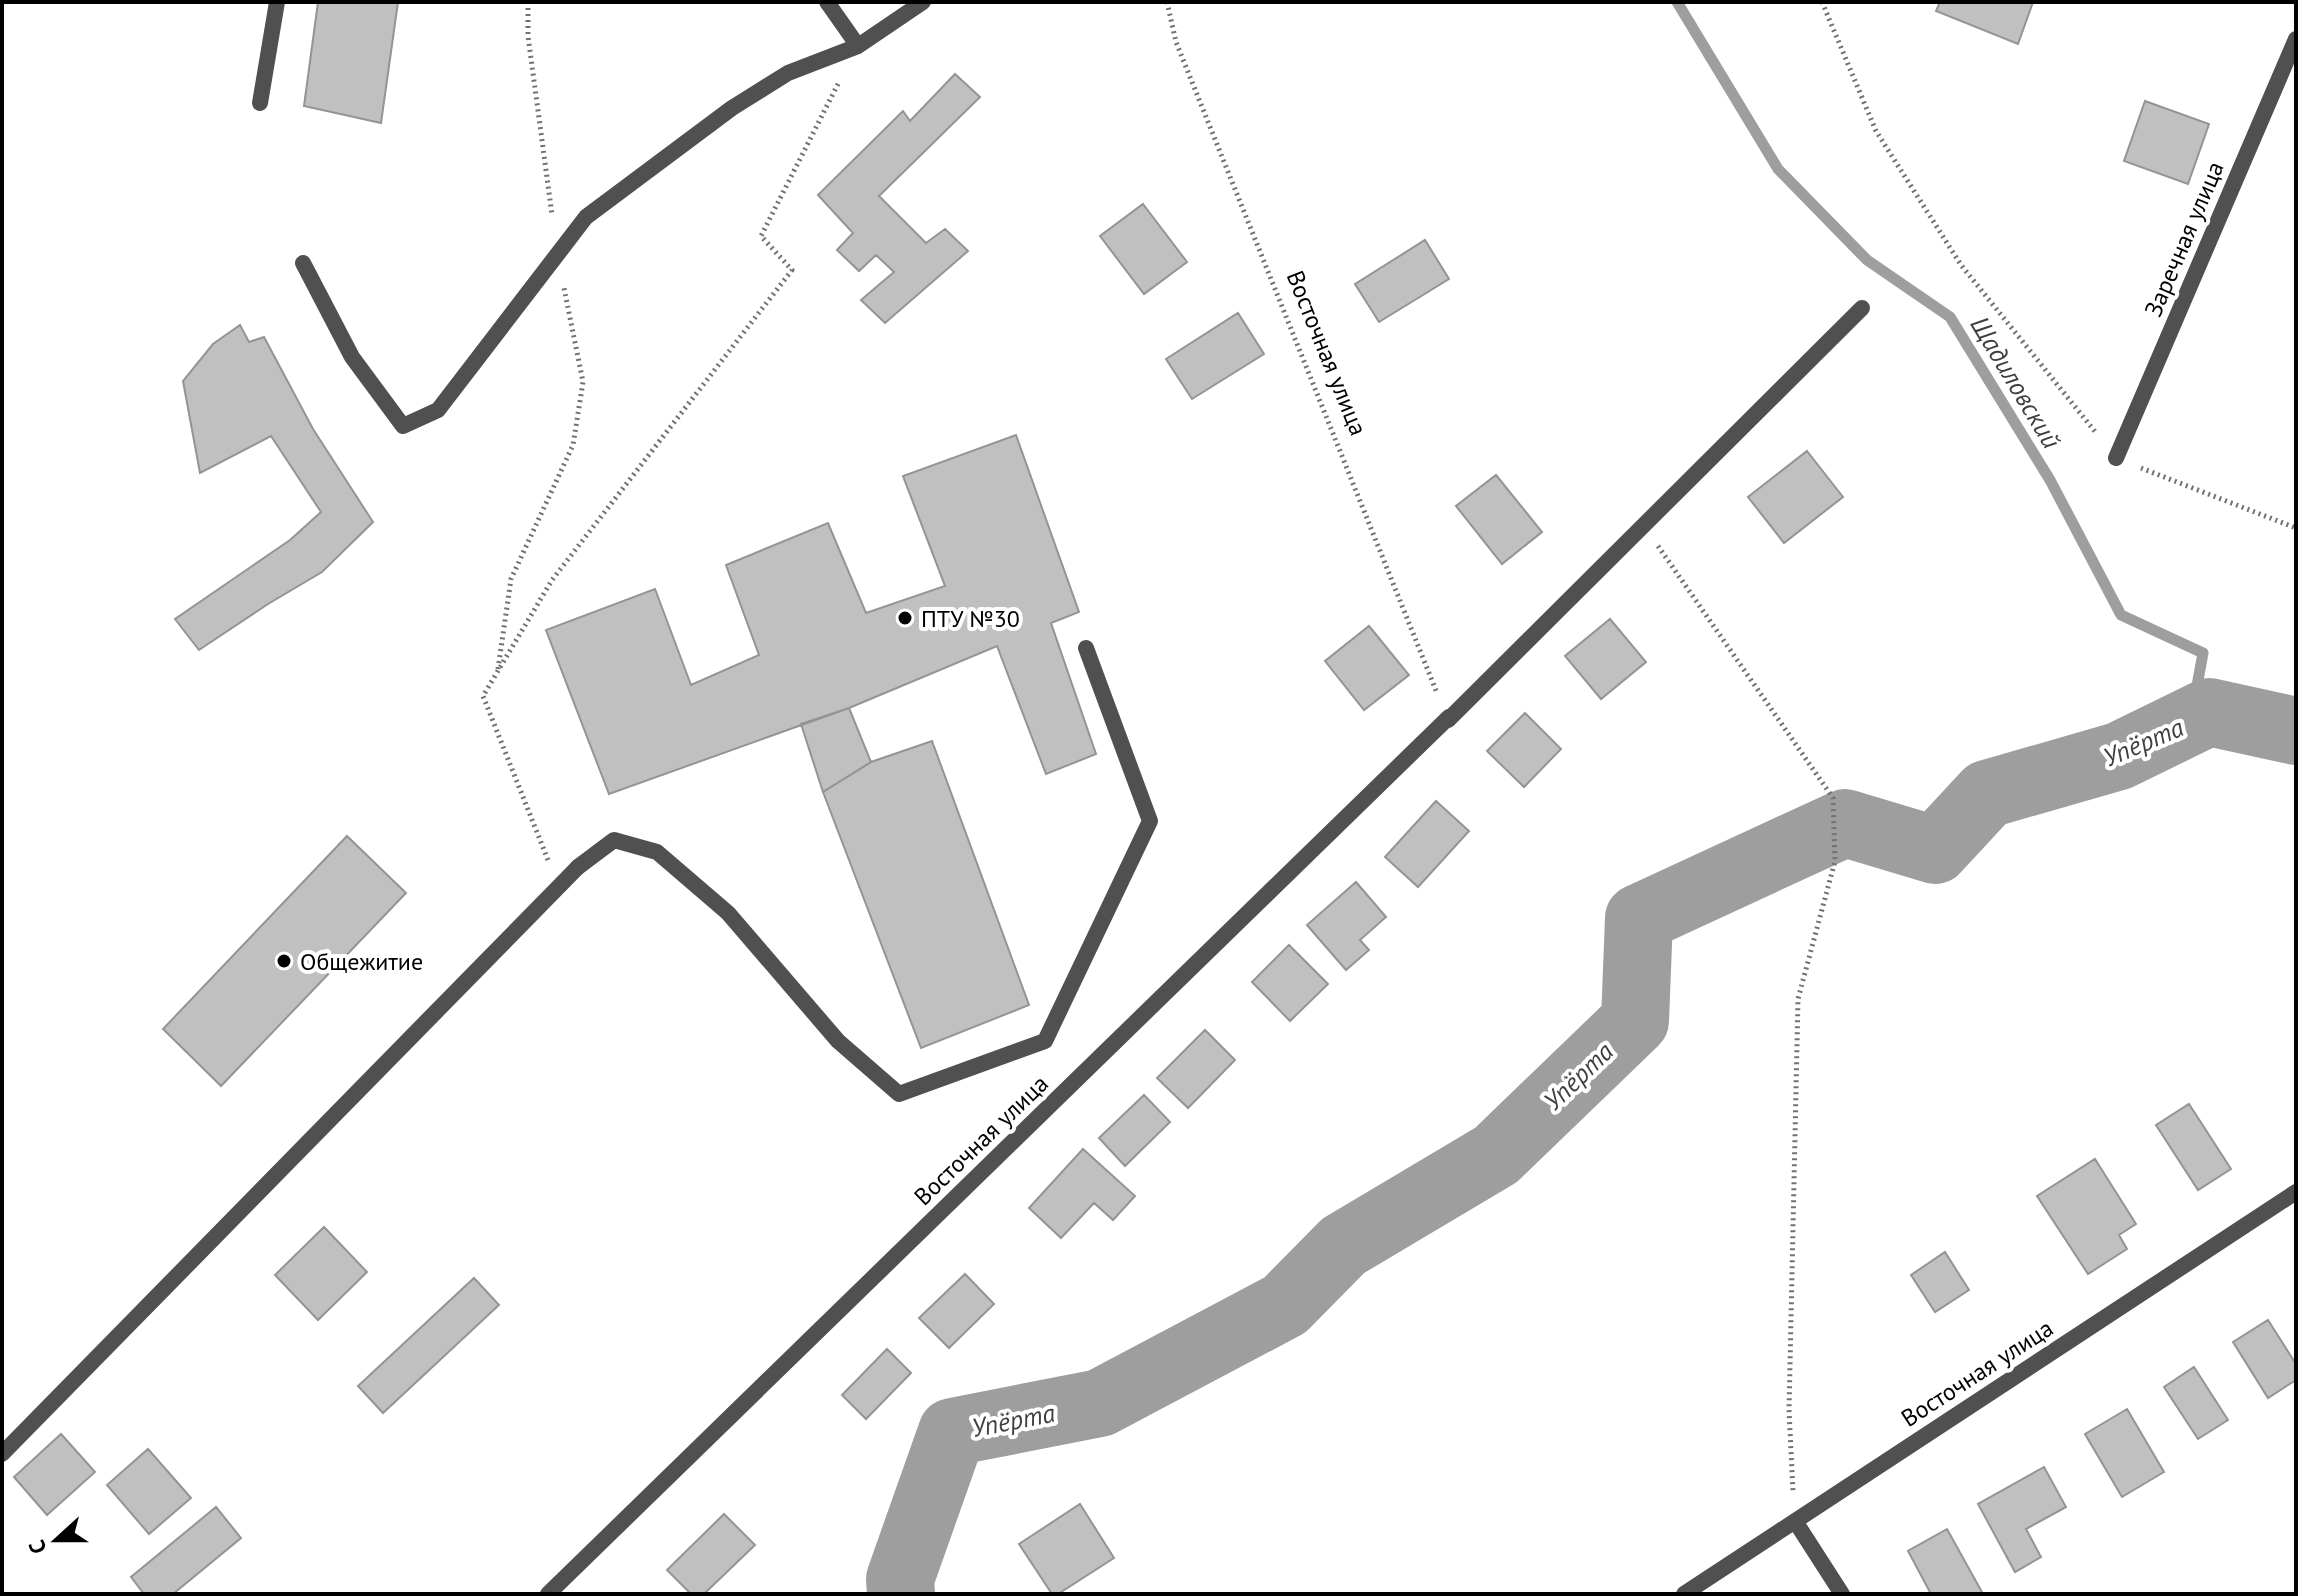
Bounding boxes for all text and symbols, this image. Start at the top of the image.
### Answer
street label: Заречная улица [2137,157,2231,321]
street label: Восточная улица [1280,266,1374,440]
water label: Щадиловский [1964,310,2068,454]
place label: ПТУ №30 [921,603,1020,634]
marker: ПТУ №30 [896,609,914,627]
water label: Упёрта [2098,710,2189,774]
place label: Общежитие [300,946,423,977]
marker: Общежитие [275,952,293,970]
water label: Упёрта [1536,1035,1620,1117]
street label: Восточная улица [907,1068,1055,1212]
street label: Восточная улица [1895,1312,2059,1434]
water label: Упёрта [969,1396,1058,1444]
north arrow [16,1500,96,1580]
text: С [22,1536,53,1558]

